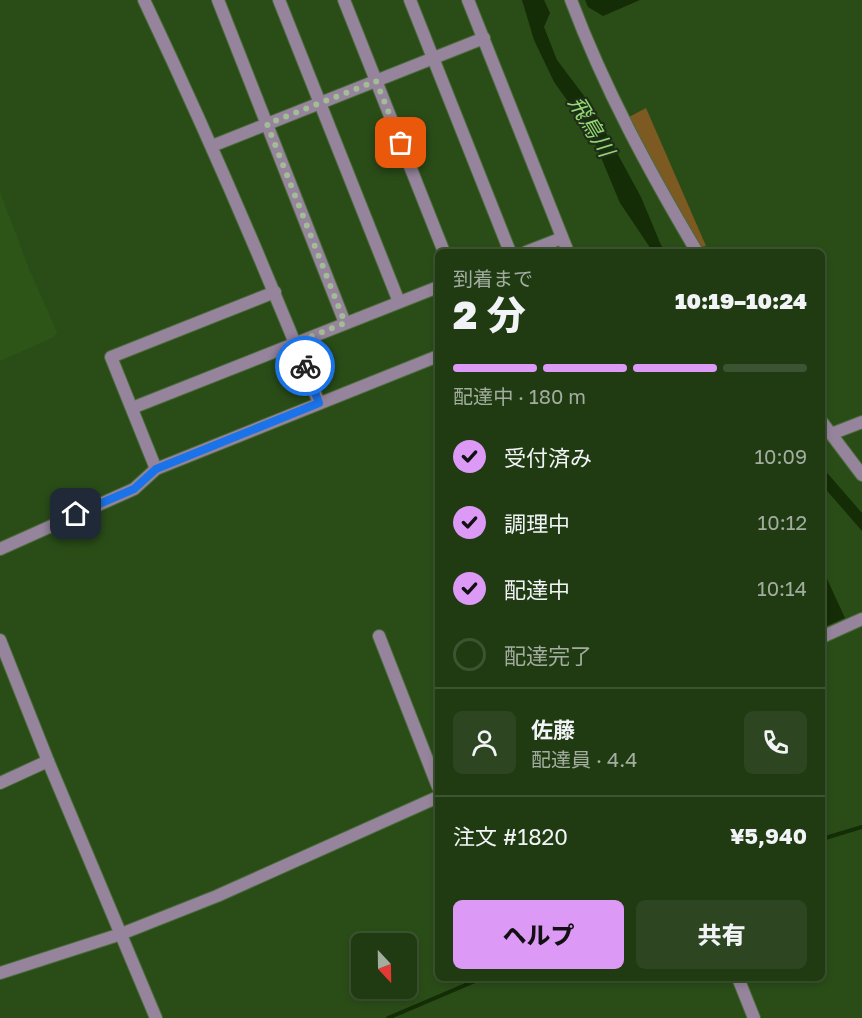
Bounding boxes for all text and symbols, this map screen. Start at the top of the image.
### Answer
water label: 飛鳥川 [563,91,622,163]
pin [375,117,426,168]
icon: bag [384,126,417,159]
text: 到着まで [453,266,533,290]
text: 10:19–10:24 [675,287,807,314]
text: 2 分 [453,291,526,338]
courier [275,336,335,396]
icon: bike [289,350,322,383]
text: 配達中 · 180 m [453,384,586,408]
icon: check [453,440,486,473]
text: 受付済み [504,444,592,471]
text: 10:09 [754,444,807,468]
pin [50,488,101,539]
icon: home [59,497,92,530]
icon: check [453,506,486,539]
text: 調理中 [504,510,570,537]
text: 10:12 [758,510,807,534]
icon: check [453,572,486,605]
text: 配達中 [504,576,570,603]
text: 10:14 [757,576,807,600]
text: 配達完了 [504,642,592,669]
button: person [453,711,516,774]
button: phone [744,711,807,774]
text: 佐藤 [531,716,575,743]
text: 配達員 · 4.4 [531,747,637,771]
text: ¥5,940 [730,822,807,849]
text: 注文 #1820 [453,823,568,850]
button: ヘルプ [453,900,624,969]
button: 共有 [636,900,807,969]
north arrow [351,933,417,999]
map controls [351,933,417,999]

